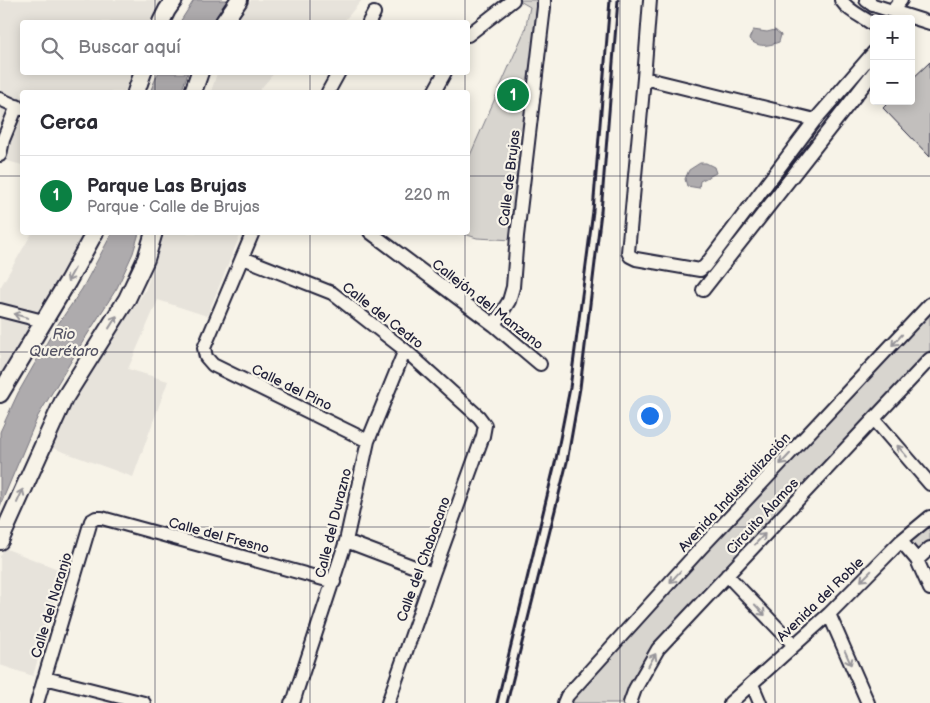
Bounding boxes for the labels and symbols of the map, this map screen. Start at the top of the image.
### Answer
pin: 1 [497,76,529,114]
street label: Calle de Brujas [495,129,524,227]
street label: Callejón del Manzano [429,256,547,353]
one-way arrow [66,267,76,282]
street label: Calle del Cedro [339,278,427,352]
one-way arrow [14,311,30,320]
one-way arrow [108,316,118,330]
water label: Rio Querétaro [29,325,99,361]
one-way arrow [891,334,903,346]
street label: Calle del Pino [249,361,335,414]
your location [637,403,663,429]
street label: Avenida Industrialización [675,429,794,556]
one-way arrow [896,445,907,458]
one-way arrow [779,452,791,465]
street label: Calle del Durazno [312,466,355,580]
street label: Circuito Álamos [722,474,802,558]
one-way arrow [16,489,25,504]
street label: Calle del Chabacano [393,494,454,624]
street label: Calle del Fresno [167,514,271,557]
one-way arrow [754,533,766,545]
street label: Calle del Naranjo [27,550,76,660]
street label: Avenida del Roble [773,554,867,645]
one-way arrow [860,569,872,582]
one-way arrow [669,571,681,584]
one-way arrow [754,604,766,616]
one-way arrow [844,650,854,665]
one-way arrow [647,653,657,667]

